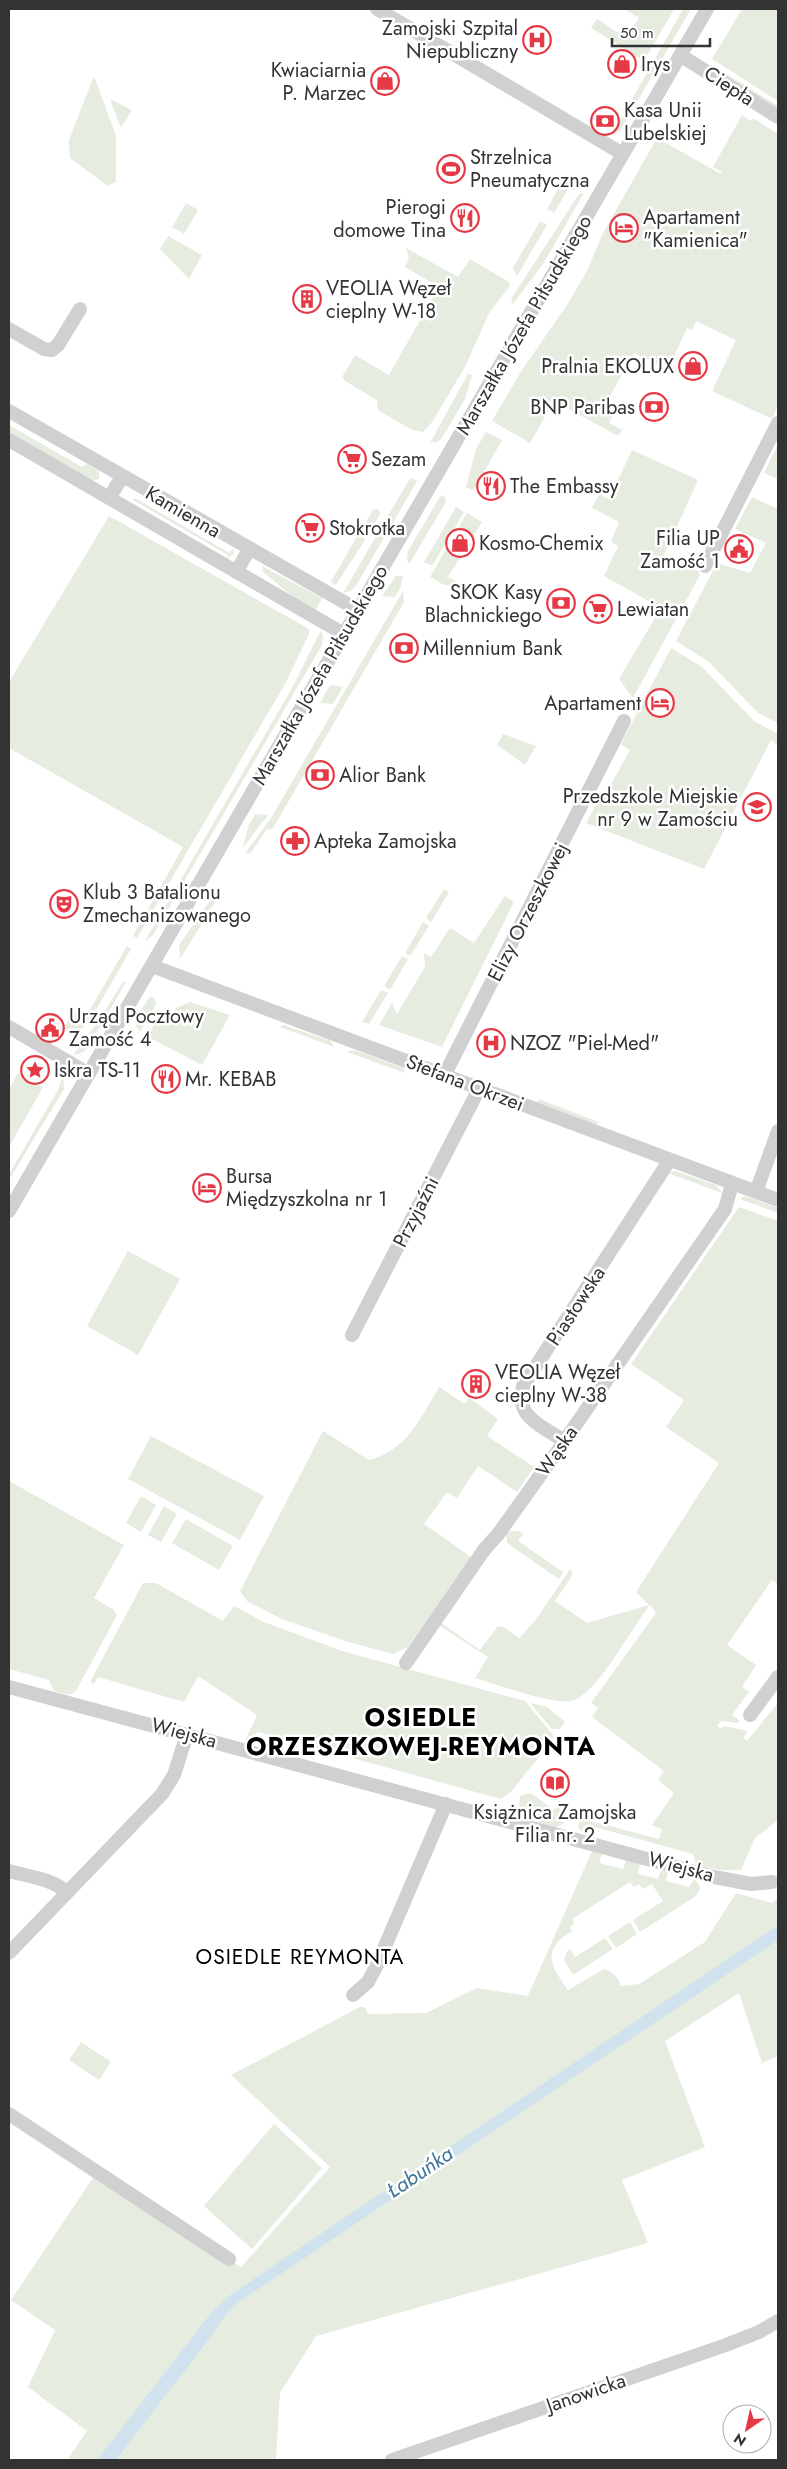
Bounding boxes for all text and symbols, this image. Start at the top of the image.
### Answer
place label: Zamojski Szpital Niepubliczny [382,14,518,66]
scale bar [612,15,710,47]
text: 50 m [620,22,654,44]
hospital icon: Zamojski Szpital Niepubliczny [522,25,552,55]
shop icon: Irys [607,49,637,79]
place label: Irys [641,50,670,79]
place label: Kwiaciarnia P. Marzec [271,56,366,108]
street label: Ciepła [698,59,760,113]
shop icon: Kwiaciarnia P. Marzec [370,66,400,96]
place label: Kasa Unii Lubelskiej [624,96,707,148]
bank icon: Kasa Unii Lubelskiej [590,106,620,136]
place label: Strzelnica Pneumatyczna [470,143,589,195]
sports icon: Strzelnica Pneumatyczna [436,154,466,184]
place label: Pierogi domowe Tina [333,193,446,245]
restaurant icon: Pierogi domowe Tina [450,203,480,233]
place label: Apartament "Kamienica" [643,203,748,255]
street label: Marszałka Józefa Piłsudskiego [449,209,599,440]
hotel icon: Apartament "Kamienica" [609,213,639,243]
place label: VEOLIA Węzeł cieplny W-18 [326,274,452,326]
building icon: VEOLIA Węzeł cieplny W-18 [292,284,322,314]
shop icon: Pralnia EKOLUX [678,351,708,381]
place label: Pralnia EKOLUX [541,352,674,381]
bank icon: BNP Paribas [639,392,669,422]
place label: BNP Paribas [530,393,635,422]
supermarket icon: Sezam [337,444,367,474]
place label: Sezam [371,445,426,474]
restaurant icon: The Embassy [476,471,506,501]
place label: The Embassy [510,472,619,501]
street label: Kamienna [140,479,226,545]
supermarket icon: Stokrotka [295,513,325,543]
place label: Stokrotka [329,514,405,543]
place label: Filia UP Zamość 1 [640,524,720,576]
shop icon: Kosmo-Chemix [445,528,475,558]
place label: Kosmo-Chemix [479,529,604,558]
public building icon: Filia UP Zamość 1 [724,534,754,564]
street label: Marszałka Józefa Piłsudskiego [245,559,395,790]
place label: SKOK Kasy Blachnickiego [425,578,542,630]
bank icon: SKOK Kasy Blachnickiego [546,588,576,618]
supermarket icon: Lewiatan [583,594,613,624]
place label: Lewiatan [617,595,689,624]
bank icon: Millennium Bank [389,633,419,663]
place label: Millennium Bank [423,634,562,663]
hotel icon: Apartament [645,688,675,718]
place label: Apartament [544,689,641,718]
bank icon: Alior Bank [305,760,335,790]
place label: Alior Bank [339,761,426,790]
place label: Przedszkole Miejskie nr 9 w Zamościu [563,782,738,834]
school or university icon: Przedszkole Miejskie nr 9 w Zamościu [742,792,772,822]
pharmacy icon: Apteka Zamojska [280,826,310,856]
place label: Apteka Zamojska [314,827,457,856]
street label: Elizy Orzeszkowej [480,837,576,987]
place label: Klub 3 Batalionu Zmechanizowanego [83,878,251,930]
theatre icon: Klub 3 Batalionu Zmechanizowanego [49,889,79,919]
place label: Urząd Pocztowy Zamość 4 [69,1002,204,1054]
public building icon: Urząd Pocztowy Zamość 4 [35,1013,65,1043]
hospital icon: NZOZ "Piel-Med" [476,1028,506,1058]
place label: NZOZ "Piel-Med" [510,1029,659,1058]
street label: Stefana Okrzei [402,1047,528,1119]
place icon: Iskra TS-11 [20,1055,50,1085]
place label: Iskra TS-11 [54,1056,141,1085]
restaurant icon: Mr. KEBAB [151,1064,181,1094]
place label: Mr. KEBAB [185,1065,276,1094]
place label: Bursa Międzyszkolna nr 1 [226,1162,387,1214]
street label: Przyjaźni [386,1172,446,1252]
hotel icon: Bursa Międzyszkolna nr 1 [192,1173,222,1203]
street label: Piastowska [540,1261,612,1351]
place label: VEOLIA Węzeł cieplny W-38 [495,1358,621,1410]
building icon: VEOLIA Węzeł cieplny W-38 [461,1369,491,1399]
street label: Wąska [529,1420,585,1482]
district label: OSIEDLE ORZESZKOWEJ-REYMONTA [246,1699,596,1764]
street label: Wiejska [148,1710,220,1756]
library icon: Książnica Zamojska Filia nr. 2 [540,1768,570,1798]
place label: Książnica Zamojska Filia nr. 2 [474,1798,636,1850]
street label: Wiejska [645,1844,717,1890]
district label: OSIEDLE REYMONTA [196,1942,404,1972]
water label: Łabuńka [381,2139,460,2205]
street label: Janowicka [540,2366,630,2421]
north arrow [722,2404,772,2454]
text: N [730,2428,750,2451]

